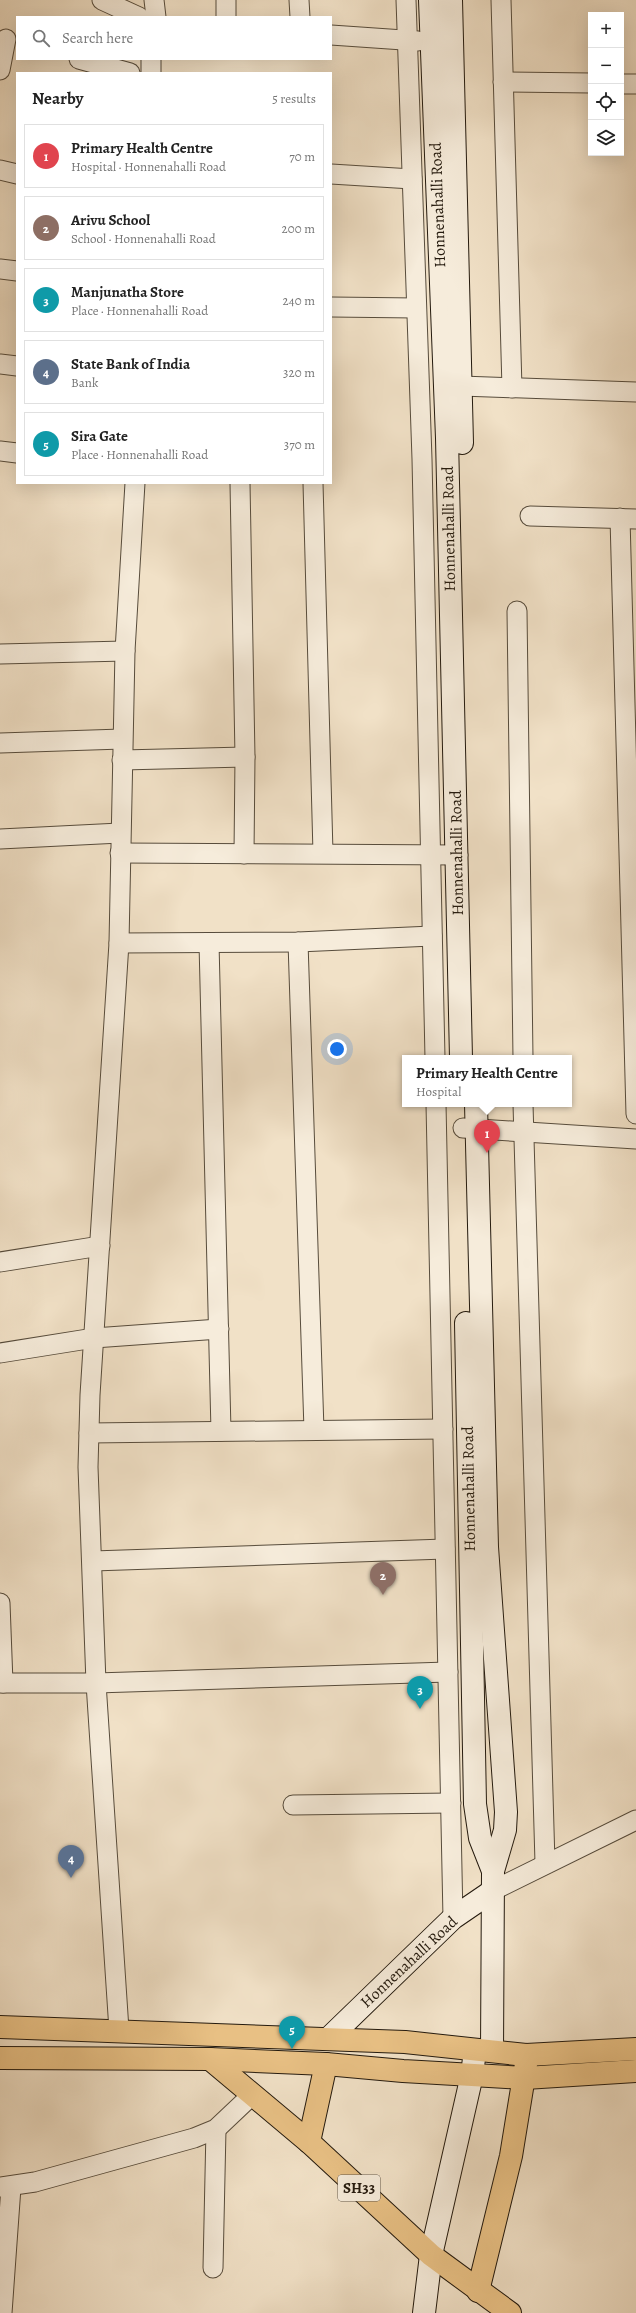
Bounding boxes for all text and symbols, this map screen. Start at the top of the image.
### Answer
map controls [588,12,624,156]
button: + [588,12,624,48]
search box [16,16,332,60]
icon: search [30,27,52,49]
text: Search here [62,28,133,48]
button: − [588,48,624,84]
button: locate [588,84,624,120]
text: Nearby [32,87,83,110]
text: 5 results [272,90,316,107]
button: layers [588,120,624,156]
text: Primary Health Centre [71,138,213,158]
street label: Honnenahalli Road [425,142,451,268]
text: 1 [44,148,48,165]
text: 70 m [289,148,315,165]
text: Hospital · Honnenahalli Road [71,158,226,175]
text: Arivu School [71,210,150,230]
text: 2 [43,220,49,237]
text: 200 m [282,220,315,237]
text: School · Honnenahalli Road [71,230,216,247]
text: Manjunatha Store [71,282,184,302]
text: 3 [43,292,49,309]
text: 240 m [283,292,315,309]
text: Place · Honnenahalli Road [71,302,208,319]
text: State Bank of India [71,354,190,374]
text: 4 [43,364,49,381]
text: 320 m [283,364,315,381]
text: Bank [71,374,98,391]
text: Sira Gate [71,426,128,446]
text: 5 [43,436,49,453]
text: 370 m [284,436,315,453]
text: Place · Honnenahalli Road [71,446,208,463]
street label: Honnenahalli Road [437,466,461,592]
street label: Honnenahalli Road [445,790,469,916]
your location [327,1039,347,1059]
popup [402,1055,572,1107]
text: Primary Health Centre [416,1063,558,1083]
text: Hospital [416,1083,461,1100]
pin: 1 [474,1120,500,1153]
street label: Honnenahalli Road [457,1426,481,1552]
pin: 2 [370,1562,396,1595]
pin: 3 [407,1676,433,1709]
pin: 4 [58,1845,84,1878]
street label: Honnenahalli Road [356,1911,463,2013]
pin: 5 [279,2016,305,2049]
road number: SH33 [338,2175,380,2201]

